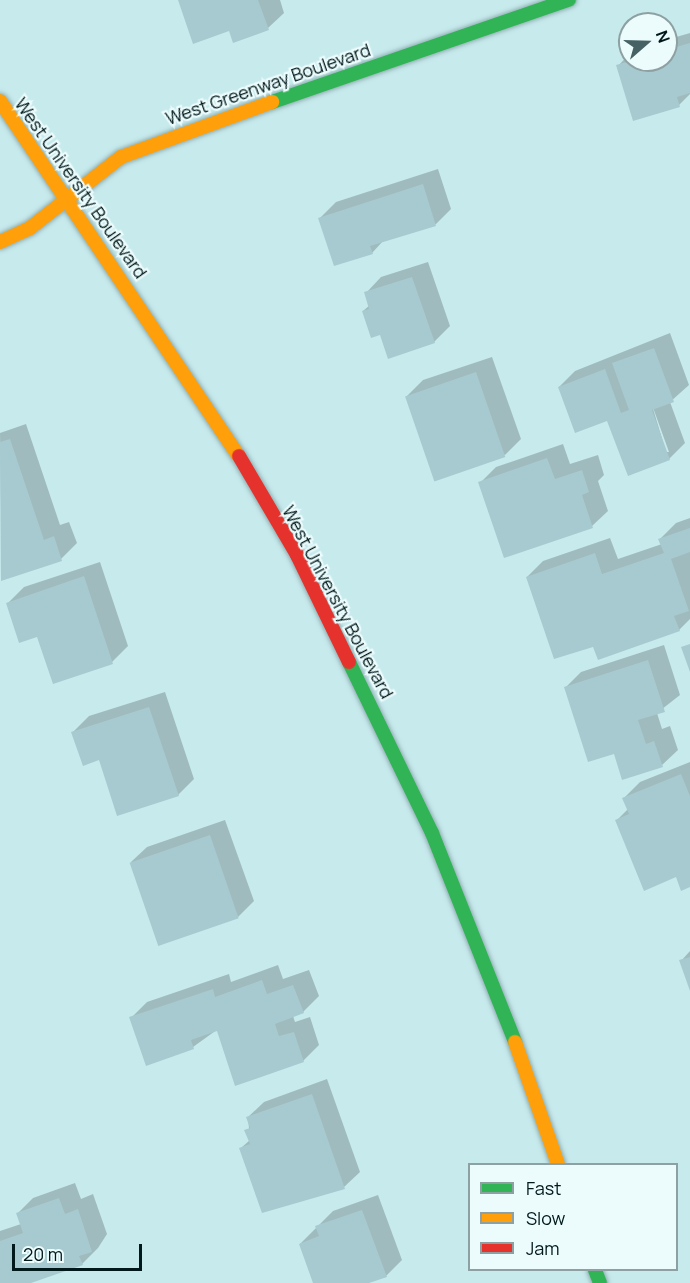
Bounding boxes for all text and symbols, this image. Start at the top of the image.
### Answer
north arrow [618,12,678,72]
text: N [651,27,675,46]
street label: West Greenway Boulevard [163,39,373,129]
street label: West University Boulevard [10,94,152,282]
street label: West University Boulevard [278,502,398,702]
legend [468,1163,678,1271]
text: Fast [526,1176,561,1200]
text: Slow [526,1206,565,1230]
scale bar [15,1232,146,1270]
text: Jam [526,1236,560,1260]
text: 20 m [23,1242,63,1266]

